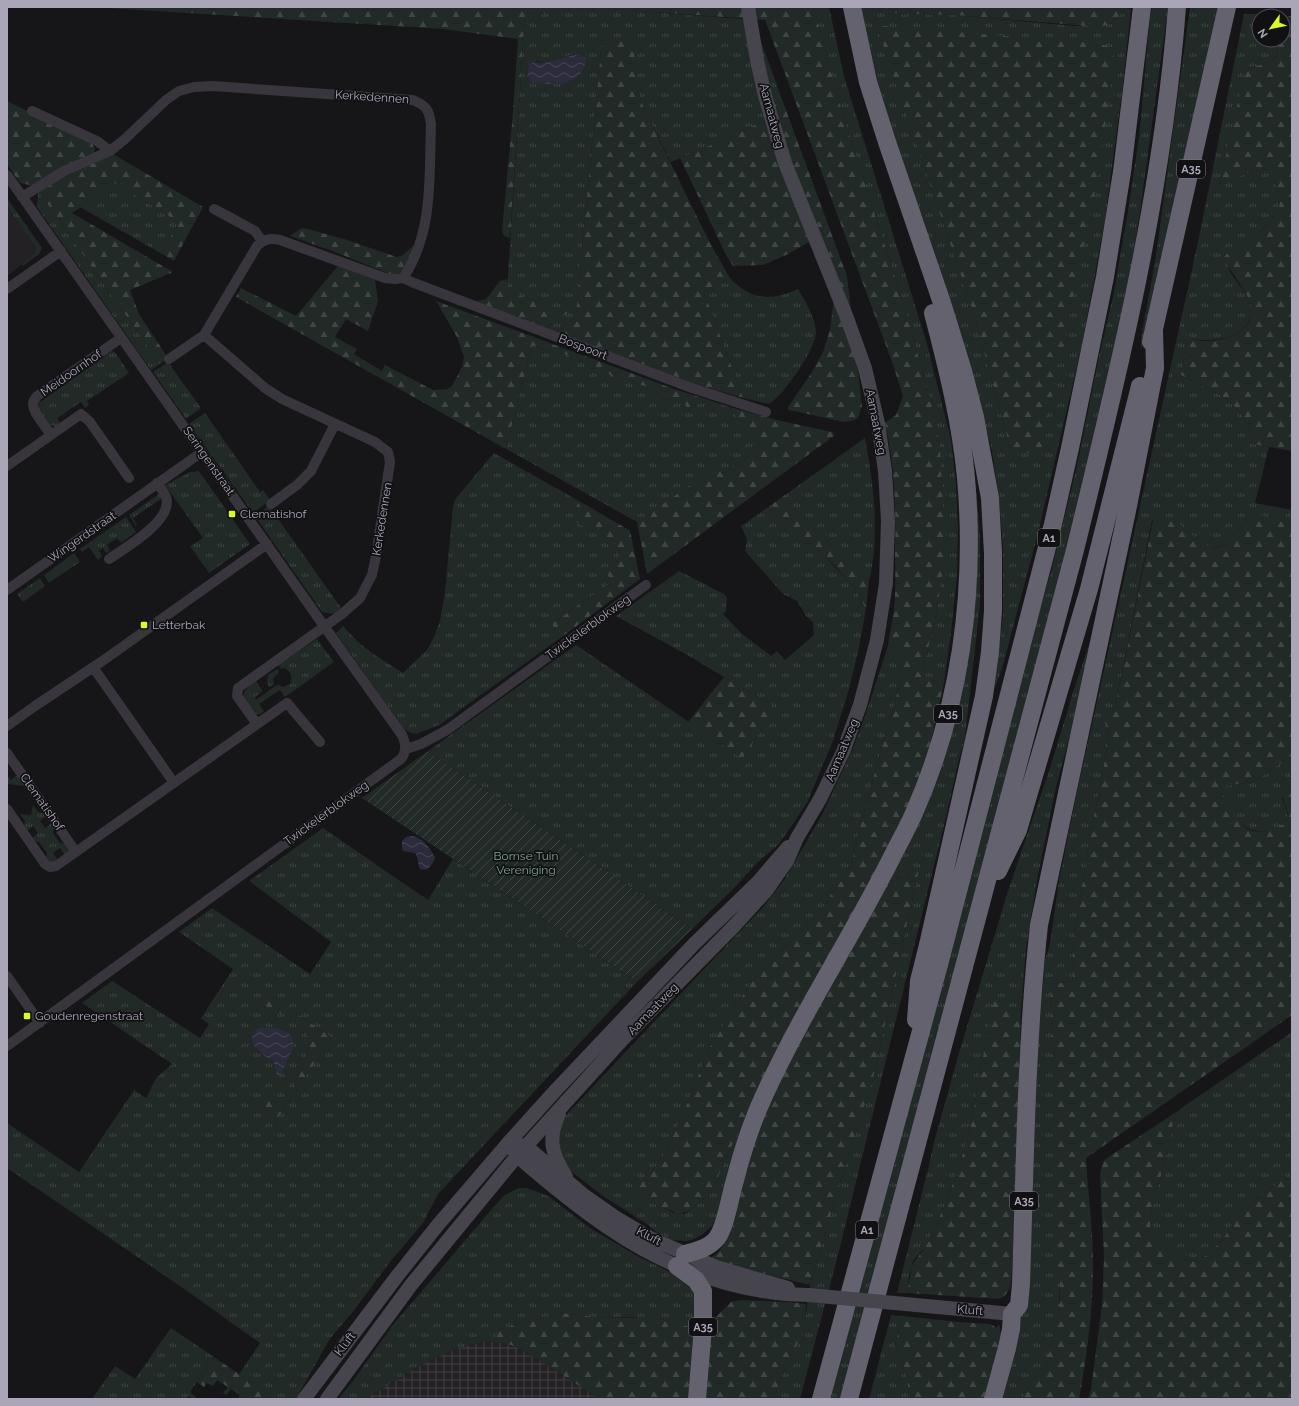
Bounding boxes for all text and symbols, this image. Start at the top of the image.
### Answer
north arrow [1251,8,1291,48]
text: N [1255,26,1271,40]
street label: Aamaatweg [757,82,787,150]
street label: Kerkedennen [334,87,410,107]
road number: A35 [1177,160,1205,178]
street label: Bospoort [557,331,609,363]
street label: Meidoornhof [38,346,105,399]
street label: Aamaatweg [863,388,889,456]
street label: Seringenstraat [180,424,238,498]
street label: Kerkedennen [369,481,395,557]
place label: Clematishof [240,507,308,521]
street label: Wingerdstraat [46,509,118,565]
marker: Clematishof [227,509,237,519]
road number: A1 [1038,529,1060,547]
street label: Twickelerblokweg [543,592,633,662]
place label: Letterbak [152,618,206,632]
marker: Letterbak [139,620,149,630]
road number: A35 [934,705,962,723]
street label: Aamaatweg [823,717,861,783]
street label: Clematishof [17,771,67,834]
street label: Twickelerblokweg [281,778,371,848]
park label: Bornse Tuin Vereniging [494,849,558,877]
street label: Aamaatweg [625,980,681,1038]
place label: Goudenregenstraat [35,1009,143,1023]
marker: Goudenregenstraat [22,1011,32,1021]
road number: A35 [1010,1192,1038,1210]
road number: A1 [856,1221,878,1239]
street label: Kluft [634,1224,664,1248]
street label: Kluft [956,1302,984,1318]
road number: A35 [689,1318,717,1336]
street label: Kluft [332,1329,358,1359]

